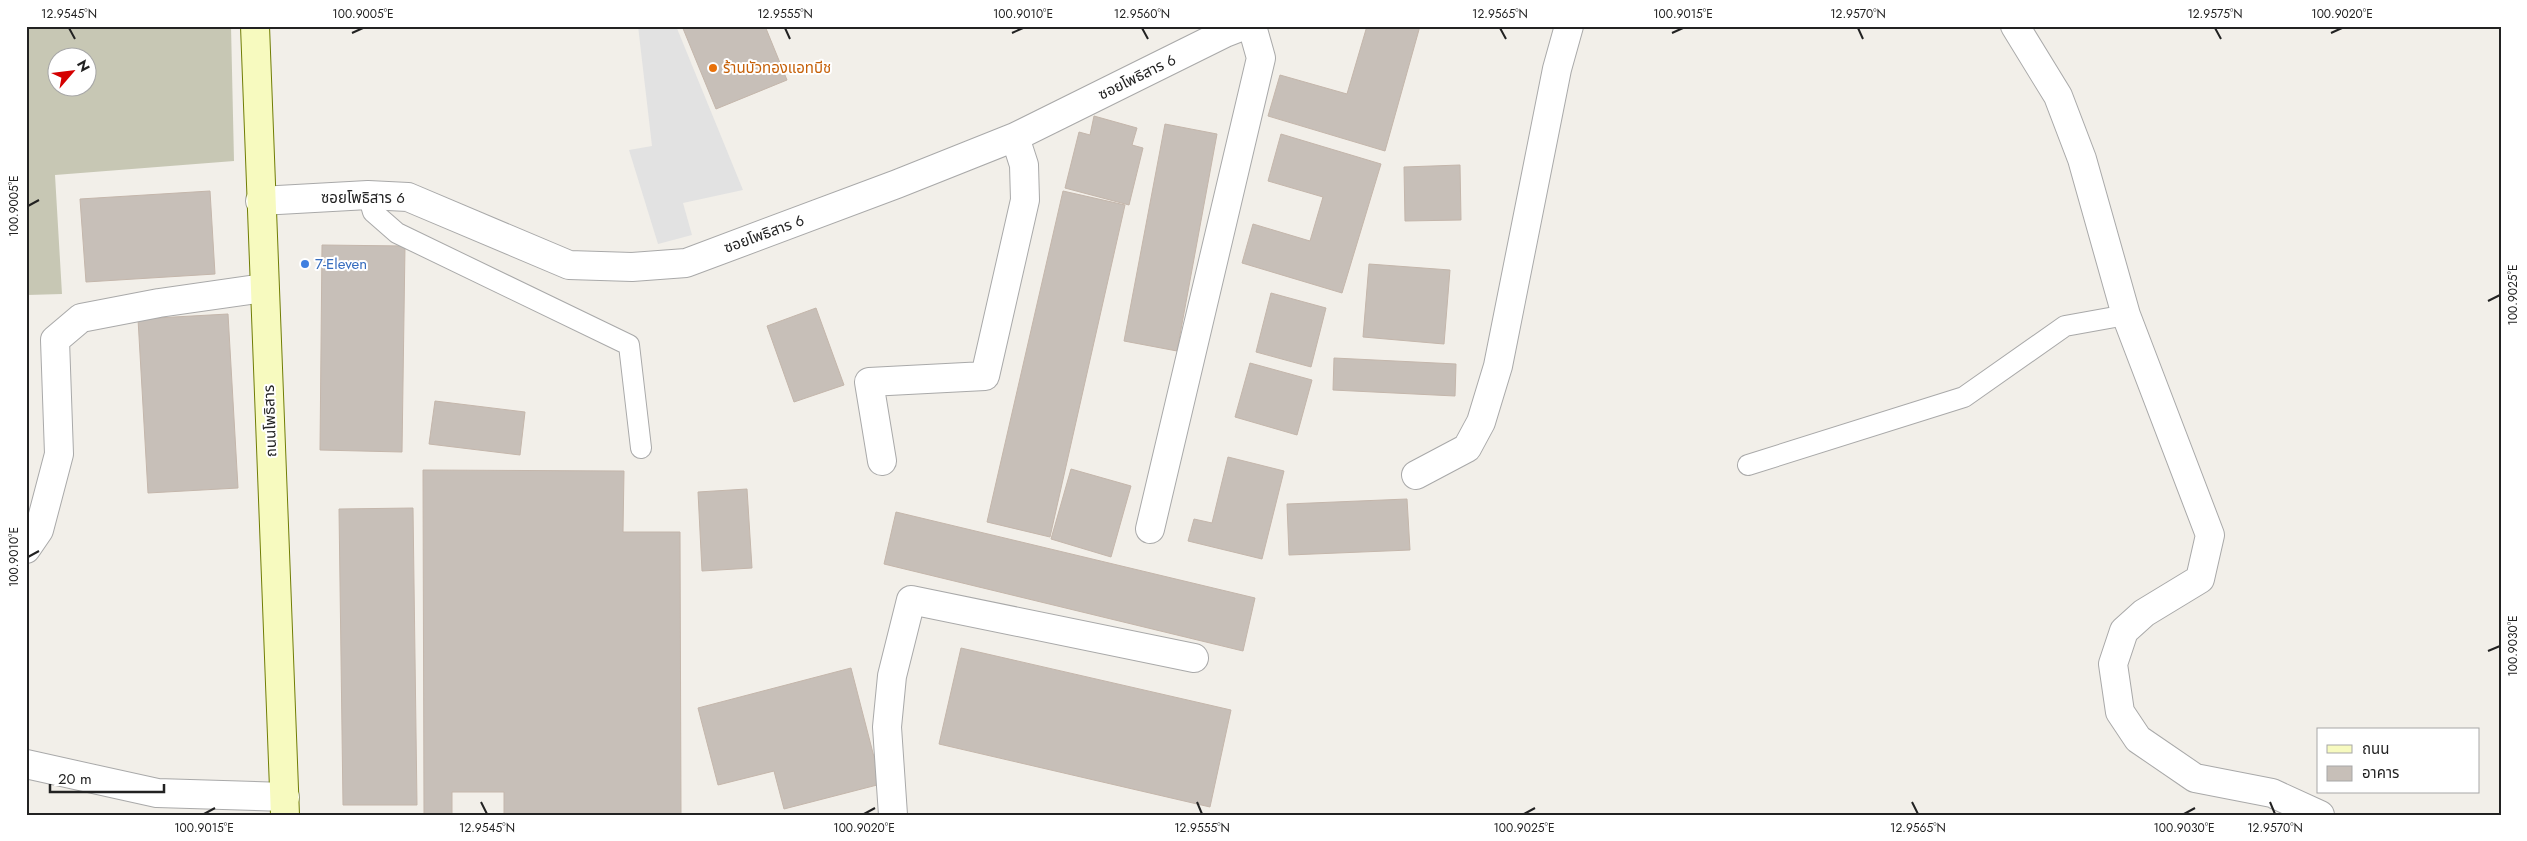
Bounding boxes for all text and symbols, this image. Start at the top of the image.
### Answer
text: 12.9545°N [41,5,97,23]
text: 100.9005°E [332,5,394,23]
text: 12.9555°N [757,5,813,23]
text: 100.9010°E [993,5,1053,23]
text: 12.9560°N [1114,5,1170,23]
text: 12.9565°N [1472,5,1528,23]
text: 100.9015°E [1653,5,1713,23]
text: 12.9570°N [1830,5,1886,23]
text: 12.9575°N [2187,5,2243,23]
text: 100.9020°E [2311,5,2373,23]
north arrow [48,48,98,98]
street label: ซอยโพธิสาร 6 [1094,49,1180,105]
text: N [72,56,95,76]
place label: ร้านบัวทองแอทบีช [723,57,831,79]
marker: ร้านบัวทองแอทบีช [707,62,719,74]
text: 100.9005°E [5,175,23,237]
street label: ซอยโพธิสาร 6 [321,187,405,209]
street label: ซอยโพธิสาร 6 [721,209,807,259]
place label: 7-Eleven [315,253,367,275]
marker: 7-Eleven [299,258,311,270]
text: 100.9025°E [2504,264,2522,326]
street label: ถนนโพธิสาร [258,384,282,458]
text: 100.9010°E [5,527,23,587]
text: 100.9030°E [2504,615,2522,677]
legend [2317,728,2480,794]
text: ถนน [2362,738,2389,760]
scale bar [50,761,164,793]
text: อาคาร [2362,762,2399,784]
text: 20 m [58,768,92,790]
text: 100.9015°E [174,819,234,837]
text: 12.9545°N [459,819,515,837]
text: 100.9020°E [833,819,895,837]
text: 12.9555°N [1174,819,1230,837]
text: 100.9025°E [1493,819,1555,837]
text: 12.9565°N [1890,819,1946,837]
text: 100.9030°E [2153,819,2215,837]
text: 12.9570°N [2247,819,2303,837]

